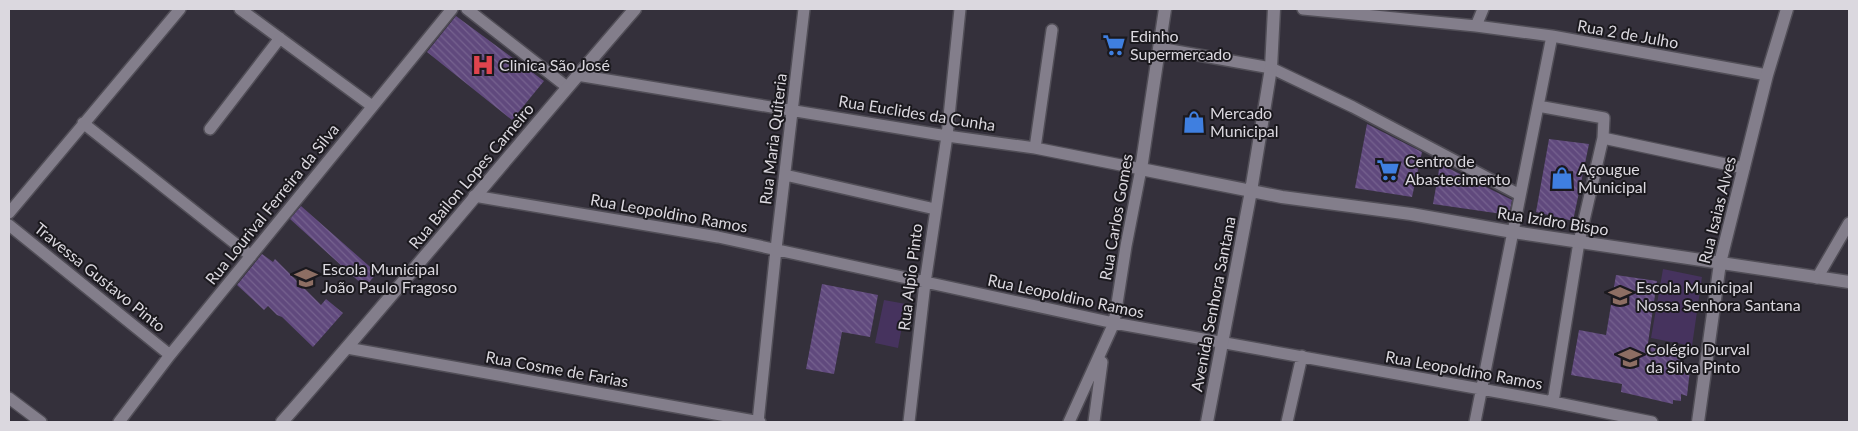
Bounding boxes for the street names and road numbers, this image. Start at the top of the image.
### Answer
street label: Rua 2 de Julho [1576,15,1680,52]
street label: Rua Maria Quiteria [755,72,790,206]
street label: Rua Euclides da Cunha [837,91,997,134]
street label: Rua Bailon Lopes Carneiro [404,99,537,252]
street label: Rua Lourival Ferreira da Silva [201,119,342,288]
street label: Rua Carlos Gomes [1095,152,1136,282]
street label: Rua Isaias Alves [1694,154,1739,266]
street label: Rua Leopoldino Ramos [589,189,749,236]
street label: Rua Izidro Bispo [1496,202,1610,239]
street label: Avenida Senhora Santana [1186,215,1239,393]
street label: Travessa Gustavo Pinto [31,218,169,335]
street label: Rua Alpio Pinto [894,222,925,332]
street label: Rua Leopoldino Ramos [986,270,1146,321]
street label: Rua Leopoldino Ramos [1384,346,1544,393]
street label: Rua Cosme de Farias [484,347,630,390]

